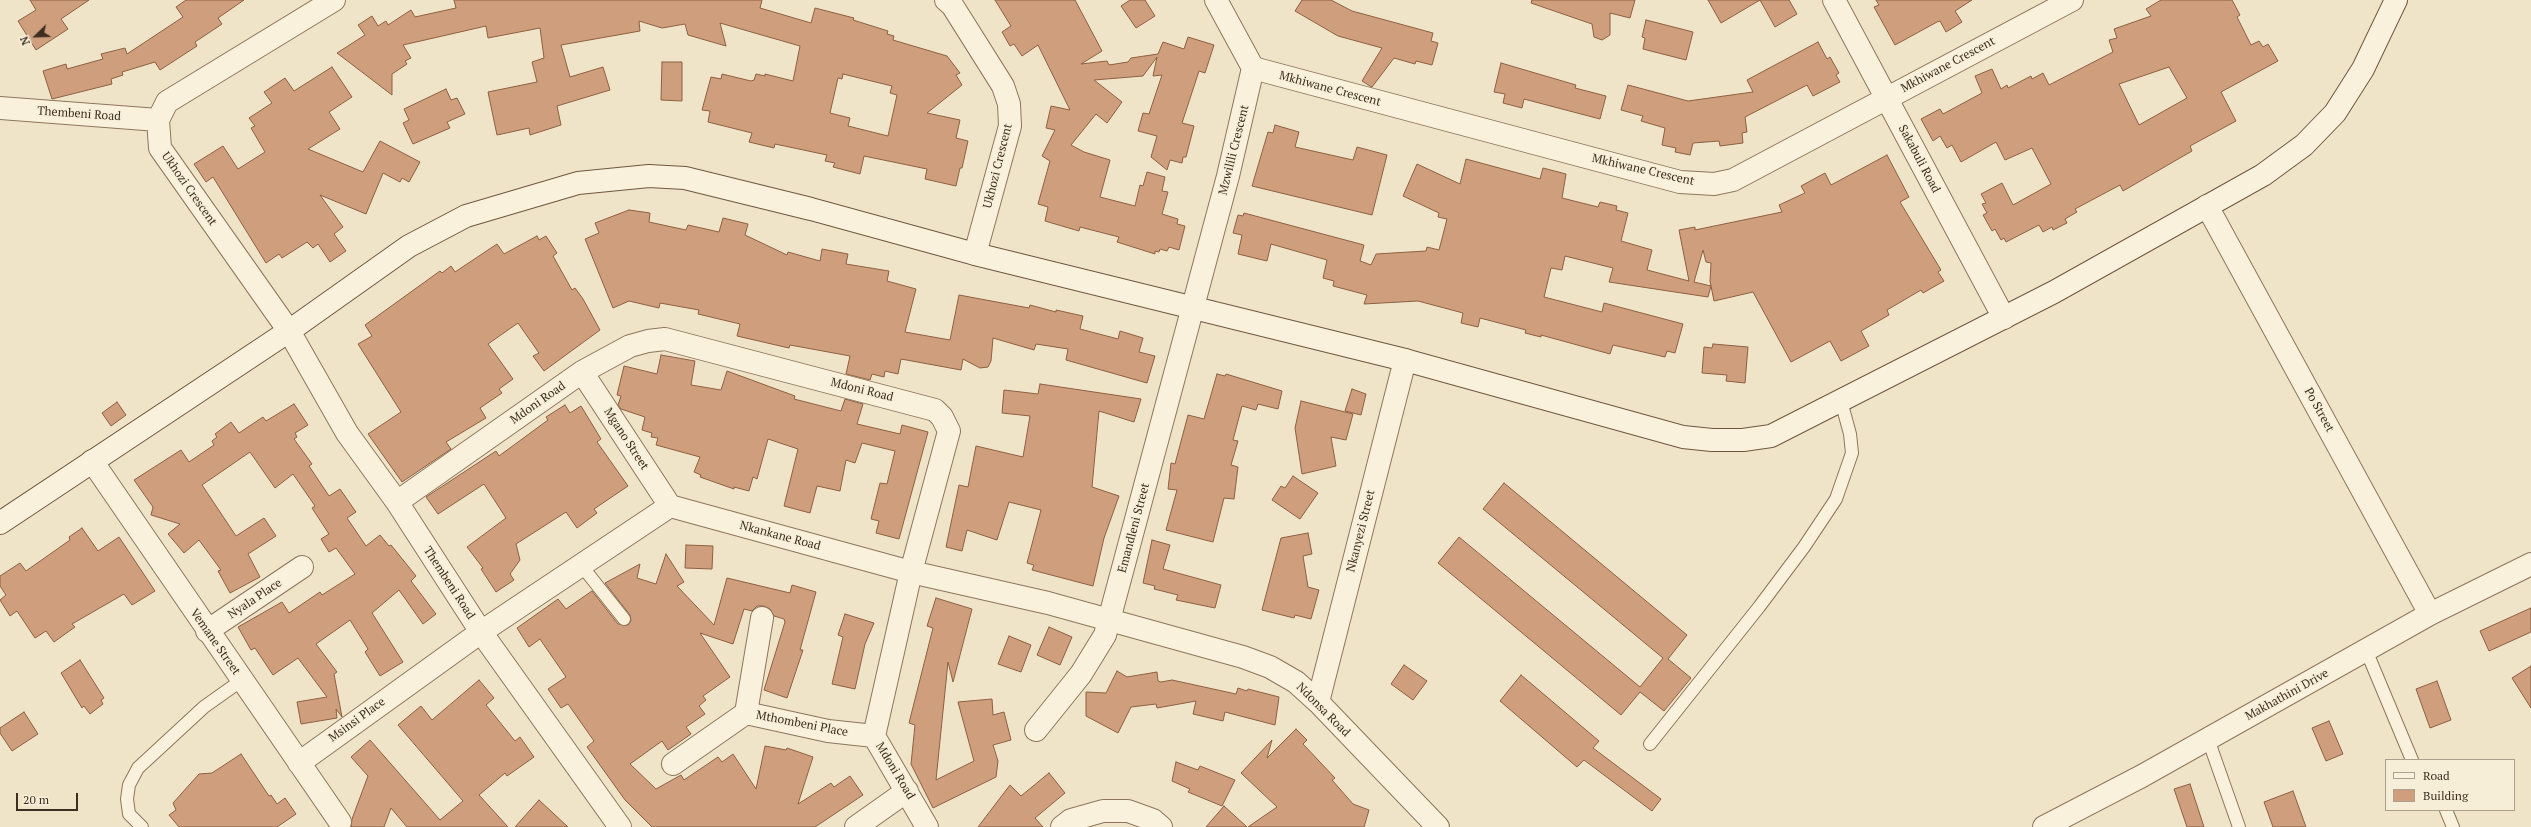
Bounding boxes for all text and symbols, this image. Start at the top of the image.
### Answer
north arrow [16,16,56,56]
text: N [17,34,33,47]
street label: Mkhiwane Crescent [1898,34,1998,96]
street label: Mkhiwane Crescent [1278,68,1382,110]
street label: Mzwilili Crescent [1216,103,1252,197]
street label: Thembeni Road [37,104,121,124]
street label: Ukhozi Crescent [981,122,1015,210]
street label: Sakabuli Road [1895,122,1943,196]
street label: Ukhozi Crescent [158,149,220,229]
street label: Mkhiwane Crescent [1590,151,1696,189]
street label: Mdoni Road [829,375,895,405]
street label: Mdoni Road [508,379,568,427]
street label: Po Street [2301,385,2337,435]
street label: Mgano Street [600,405,652,473]
street label: Emandleni Street [1115,481,1153,575]
street label: Nkanyezi Street [1344,488,1378,574]
street label: Nkankane Road [738,518,822,554]
street label: Thembeni Road [420,544,478,622]
street label: Nyala Place [225,576,285,622]
street label: Vemane Street [187,606,243,678]
street label: Makhathini Drive [2243,666,2331,724]
street label: Ndonsa Road [1293,680,1353,740]
street label: Msinsi Place [326,695,388,745]
street label: Mthombeni Place [755,708,849,740]
street label: Mdoni Road [872,740,918,802]
legend [2385,759,2515,811]
text: Road [2423,768,2450,783]
scale bar [18,785,80,811]
text: Building [2423,788,2468,803]
text: 20 m [23,792,49,807]

